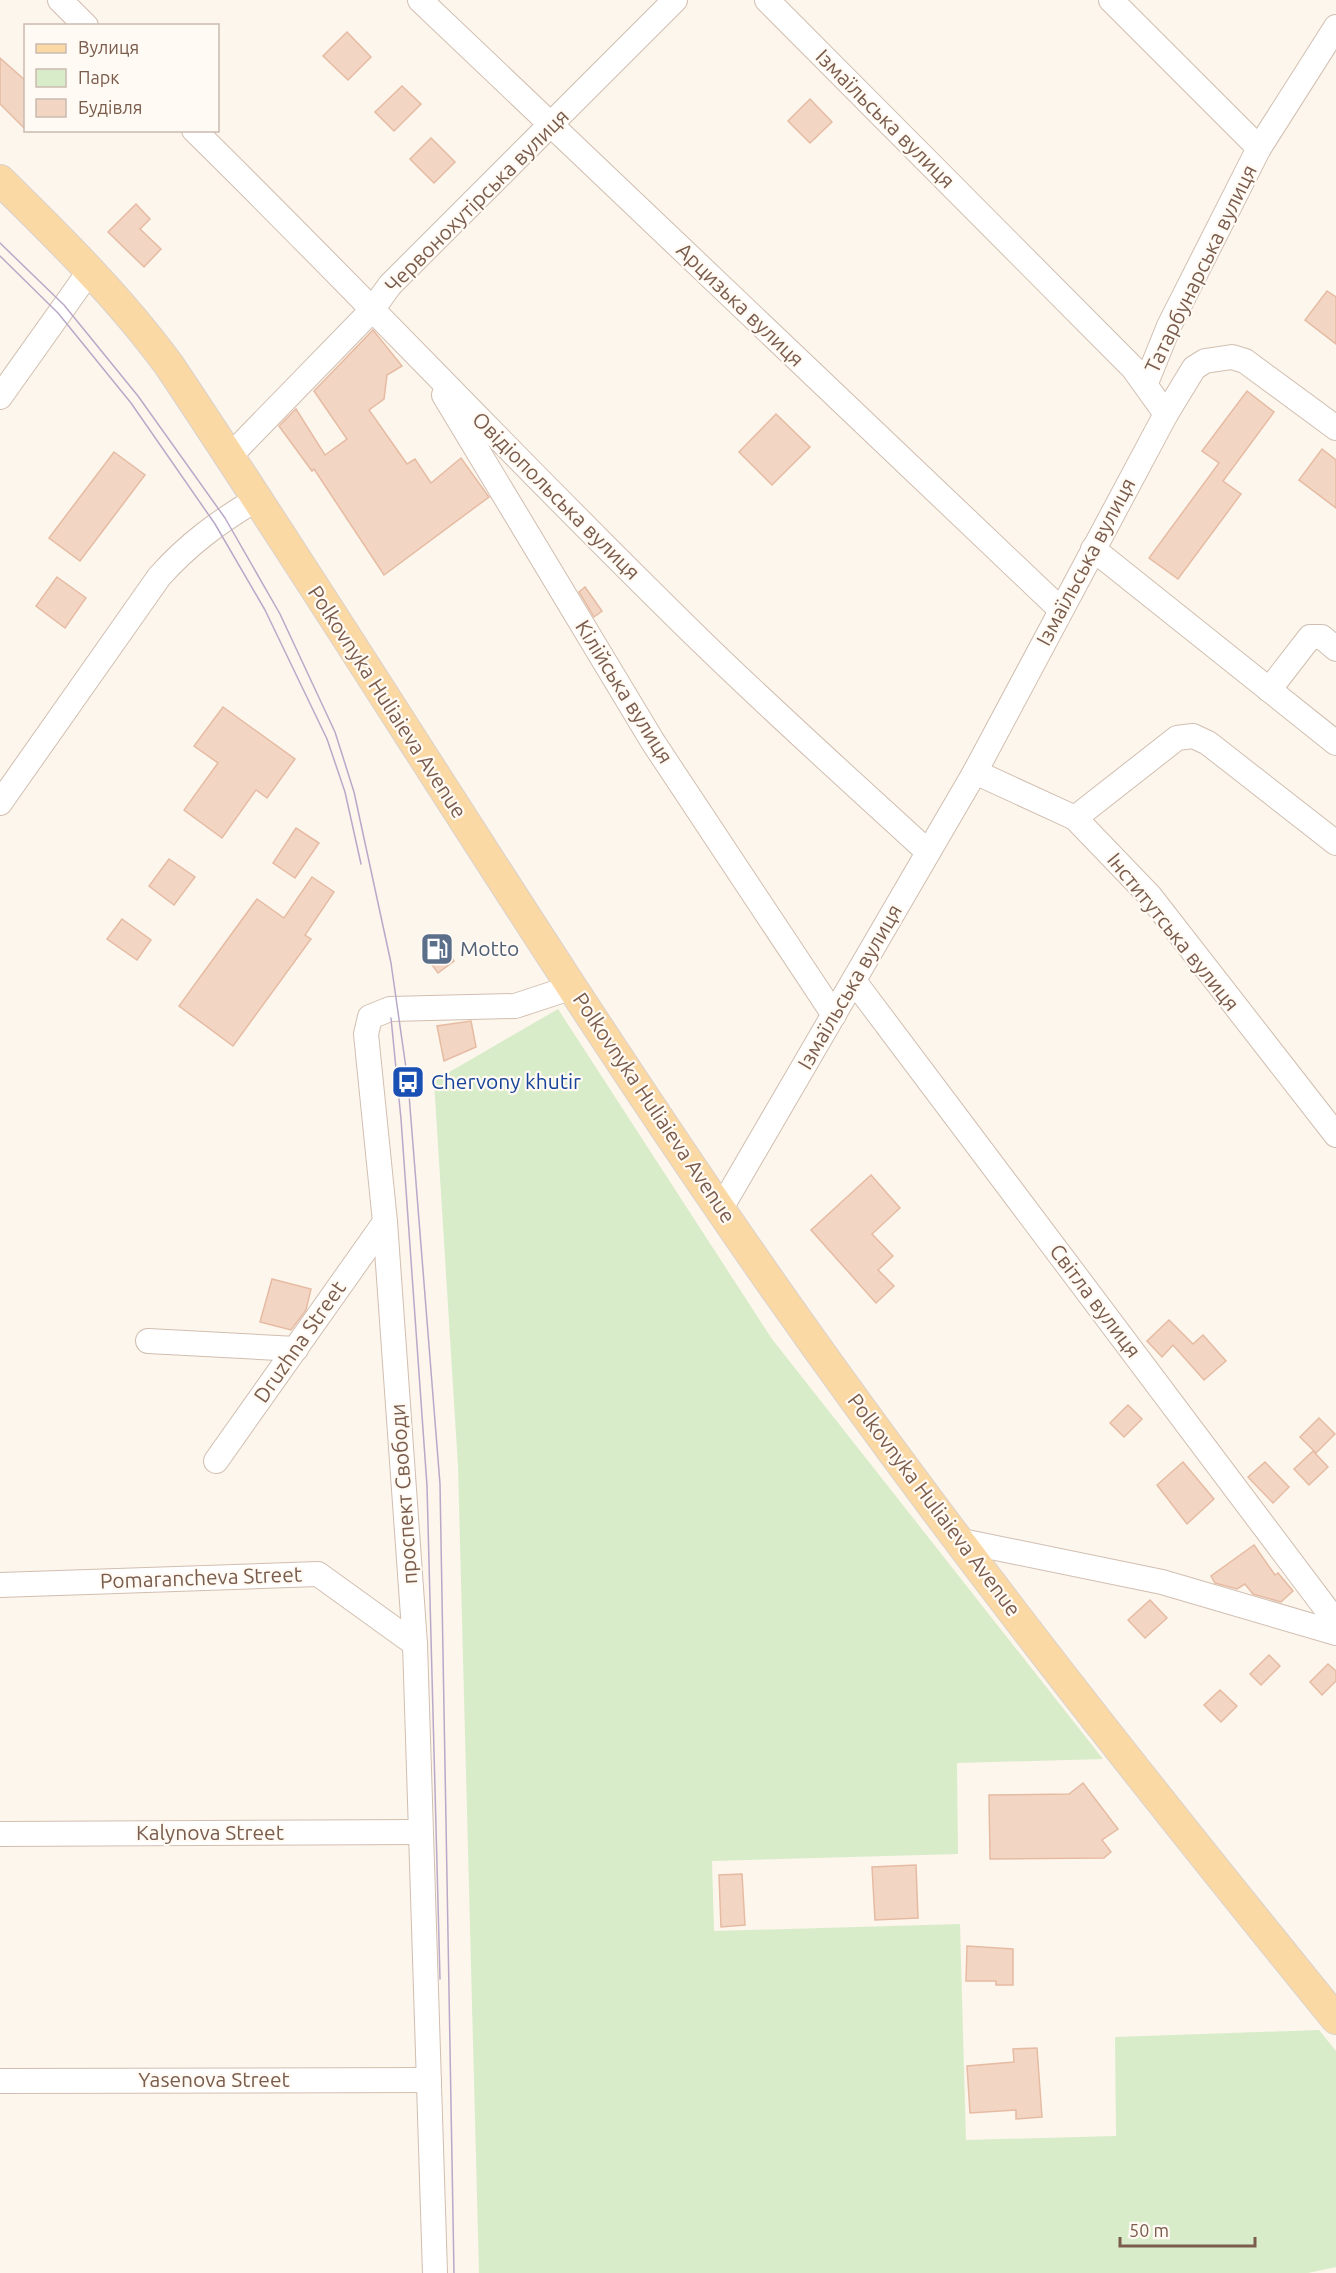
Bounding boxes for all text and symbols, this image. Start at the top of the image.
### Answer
legend [24,24,219,132]
text: Вулиця [78,37,139,57]
street label: Ізмаїльська вулиця [811,44,960,193]
text: Парк [78,67,119,87]
text: Будівля [78,97,143,117]
street label: Червонохутірська вулиця [380,104,573,297]
street label: Татарбунарська вулиця [1139,161,1261,376]
street label: Арцизька вулиця [672,237,809,371]
street label: Овідіопольська вулиця [468,407,645,584]
street label: Ізмаїльська вулиця [1031,474,1139,649]
street label: Polkovnyka Huliaieva Avenue [304,581,472,822]
street label: Кілійська вулиця [571,615,679,768]
street label: Інститутська вулиця [1103,848,1245,1015]
street label: Ізмаїльська вулиця [792,900,906,1073]
fuel station icon: Motto [419,931,455,967]
place label: Motto [460,936,519,960]
street label: Polkovnyka Huliaieva Avenue [569,988,741,1227]
bus stop icon: Chervony khutir [390,1064,426,1100]
place label: Chervony khutir [431,1069,581,1093]
street label: Світла вулиця [1045,1239,1146,1362]
street label: Druzhna Street [248,1276,350,1407]
street label: Polkovnyka Huliaieva Avenue [843,1388,1026,1620]
street label: проспект Свободи [385,1403,421,1585]
street label: Pomarancheva Street [100,1561,302,1593]
street label: Kalynova Street [136,1820,284,1844]
street label: Yasenova Street [138,2067,290,2091]
scale bar [1120,2210,1255,2248]
text: 50 m [1129,2220,1169,2240]

